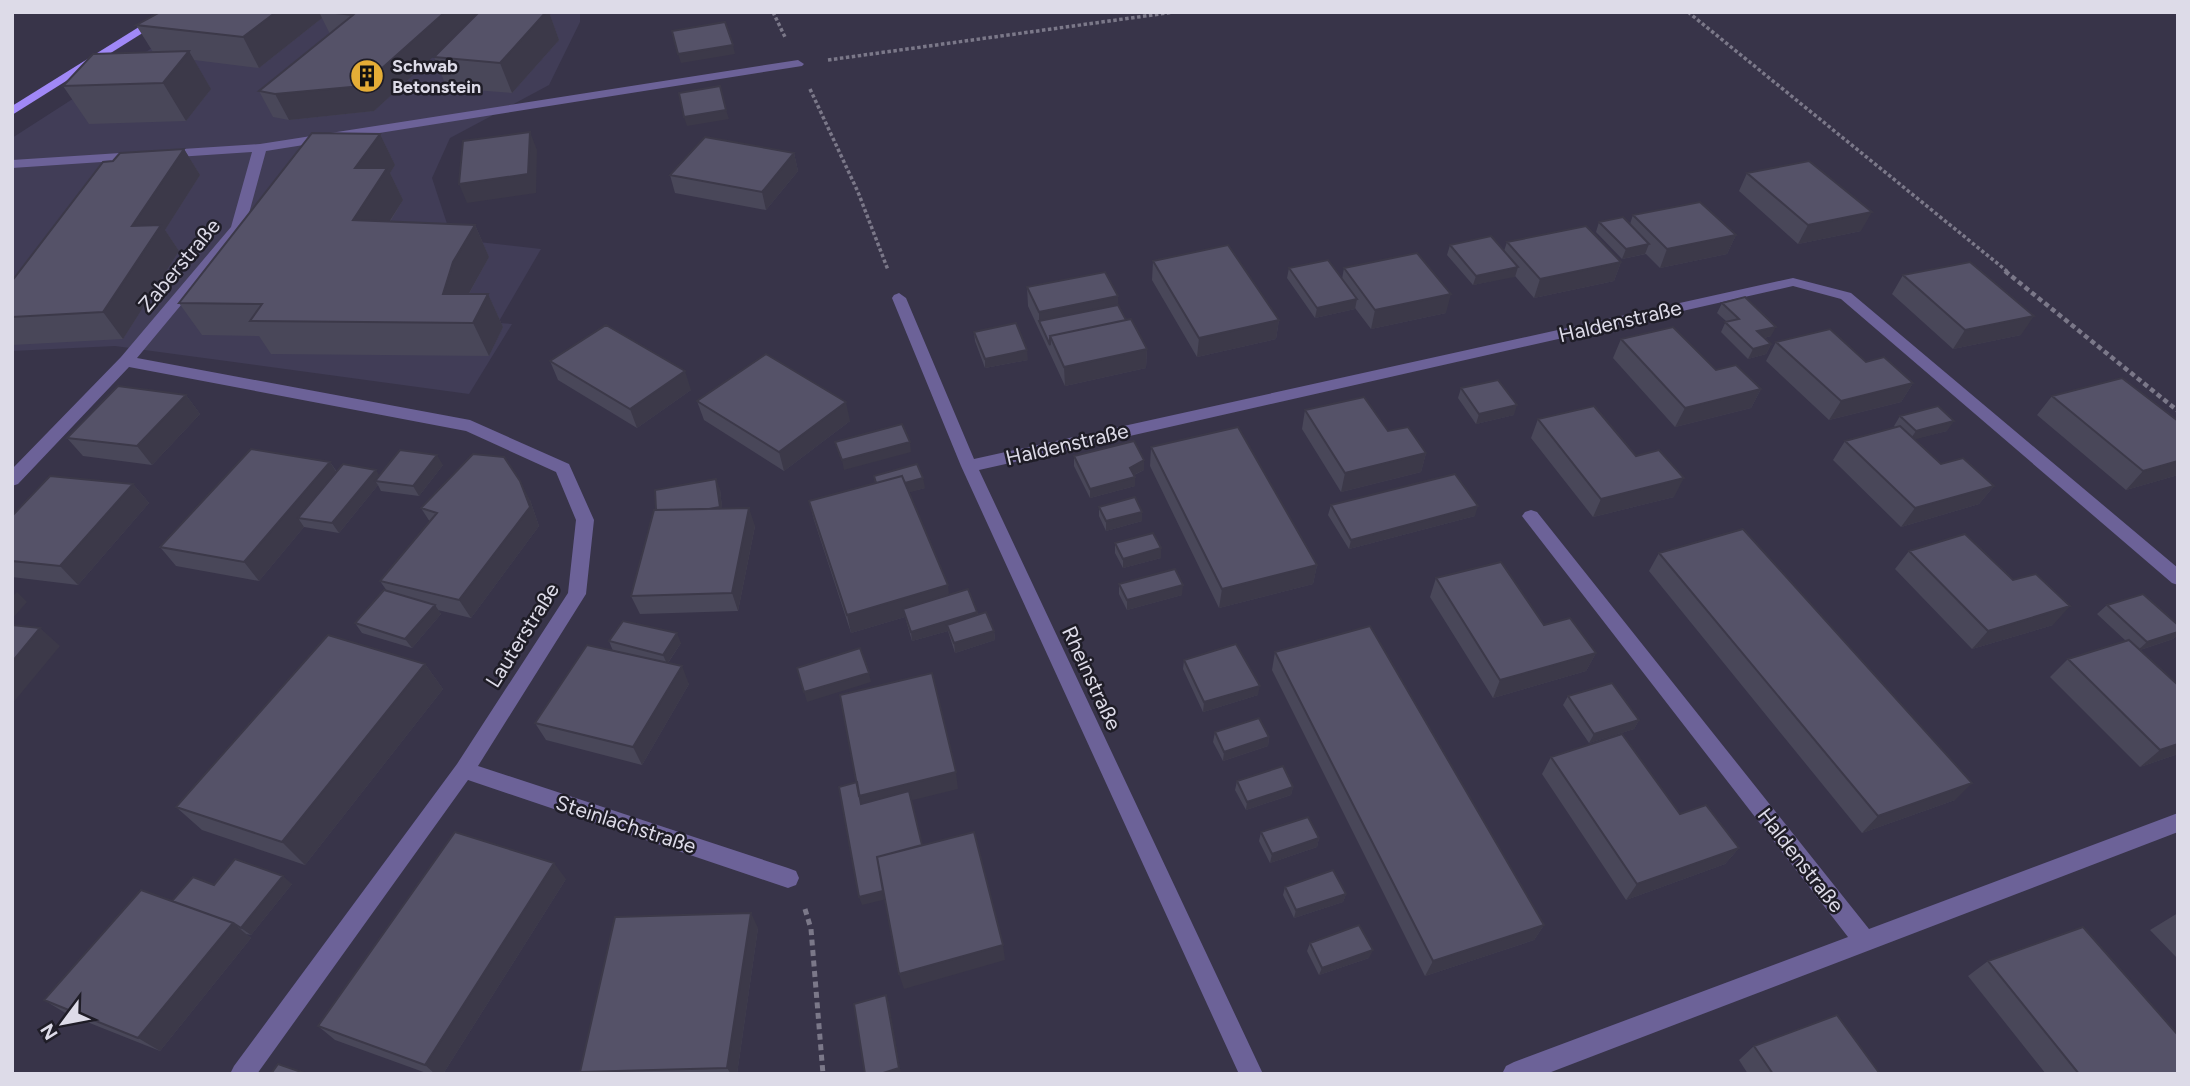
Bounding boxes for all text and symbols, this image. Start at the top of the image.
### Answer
place label: Schwab Betonstein [392,55,481,98]
building icon: Schwab Betonstein [348,57,386,95]
street label: Zaberstraße [133,213,225,317]
street label: Haldenstraße [1556,295,1684,347]
street label: Haldenstraße [1003,418,1131,470]
street label: Lauterstraße [480,578,564,692]
street label: Rheinstraße [1057,622,1127,734]
street label: Steinlachstraße [553,790,699,858]
street label: Haldenstraße [1753,803,1849,917]
north arrow [28,988,98,1058]
text: N [35,1019,63,1044]

